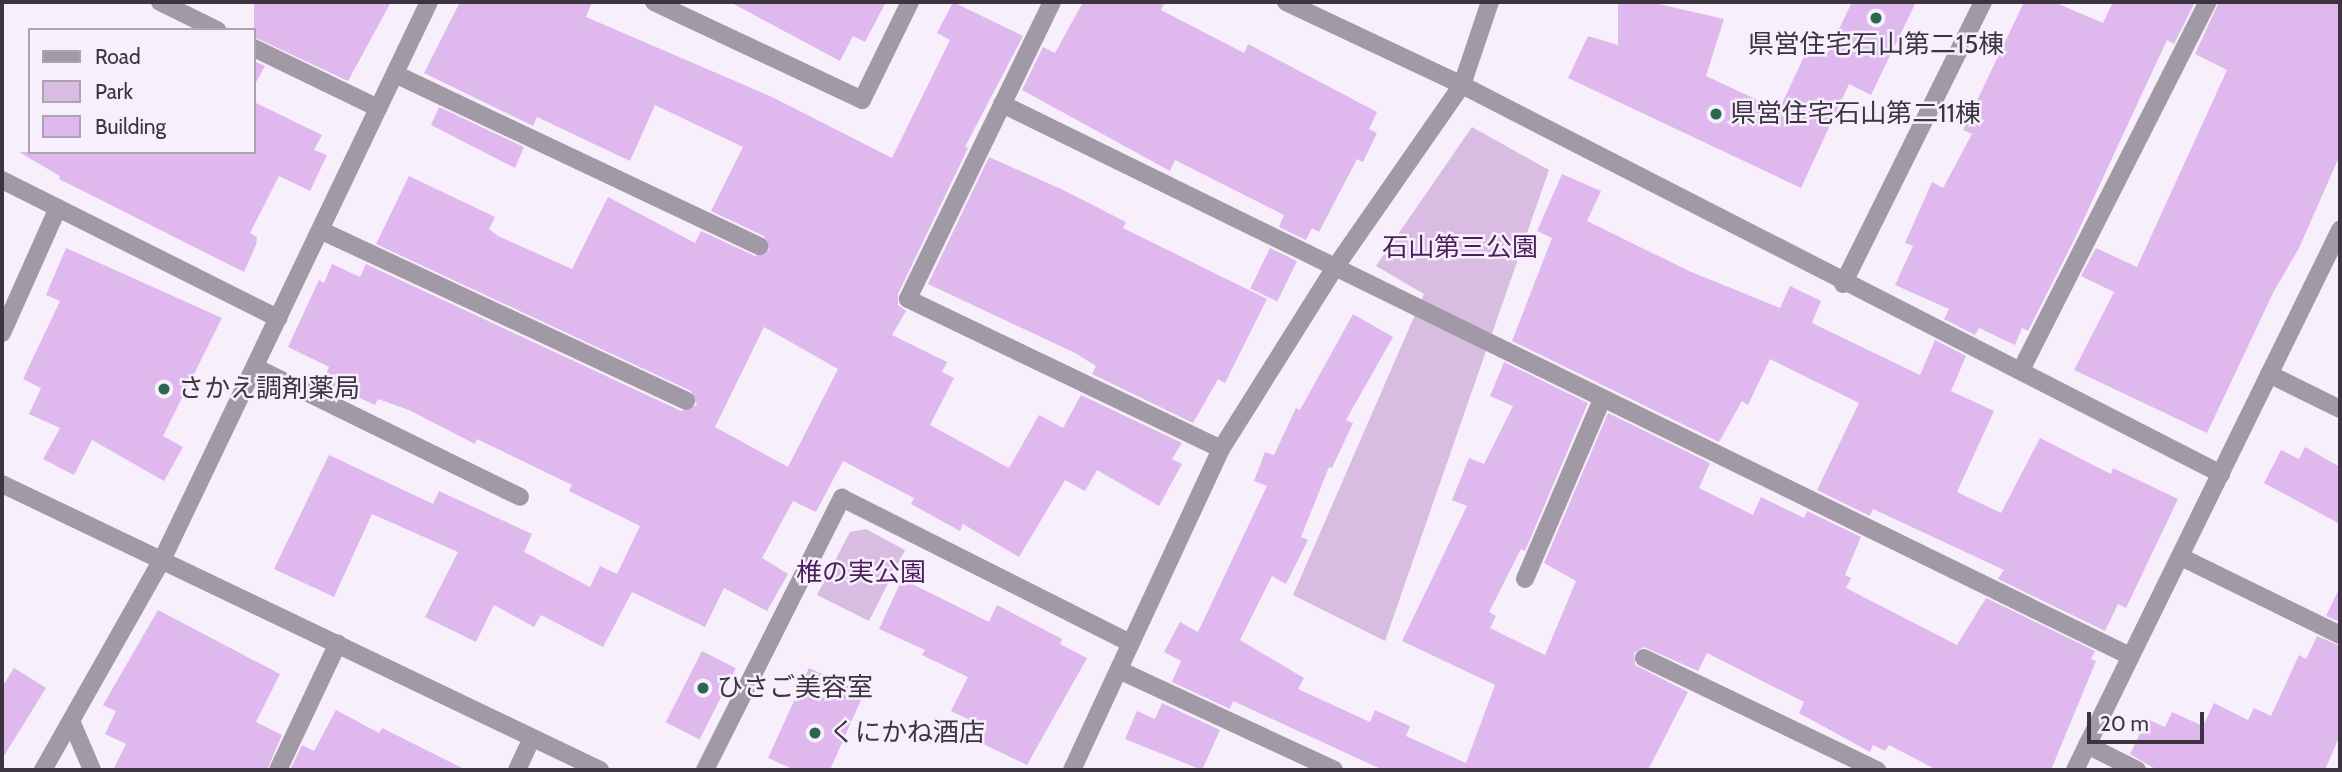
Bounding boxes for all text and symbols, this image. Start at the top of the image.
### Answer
marker: 県営住宅石山第二15棟 [1868,10,1884,26]
legend [28,28,256,154]
place label: 県営住宅石山第二15棟 [1748,29,2004,61]
text: Road [95,44,141,69]
text: Park [95,79,133,104]
place label: 県営住宅石山第二11棟 [1730,98,1981,130]
marker: 県営住宅石山第二11棟 [1708,106,1724,122]
text: Building [95,114,166,139]
park label: 石山第三公園 [1382,232,1538,264]
place label: さかえ調剤薬局 [178,373,360,405]
marker: さかえ調剤薬局 [156,381,172,397]
park label: 椎の実公園 [796,557,926,589]
place label: ひさご美容室 [717,672,873,704]
marker: ひさご美容室 [695,680,711,696]
scale bar [2090,698,2207,742]
text: 20 m [2100,711,2149,736]
place label: くにかね酒店 [829,717,985,749]
marker: くにかね酒店 [807,725,823,741]

